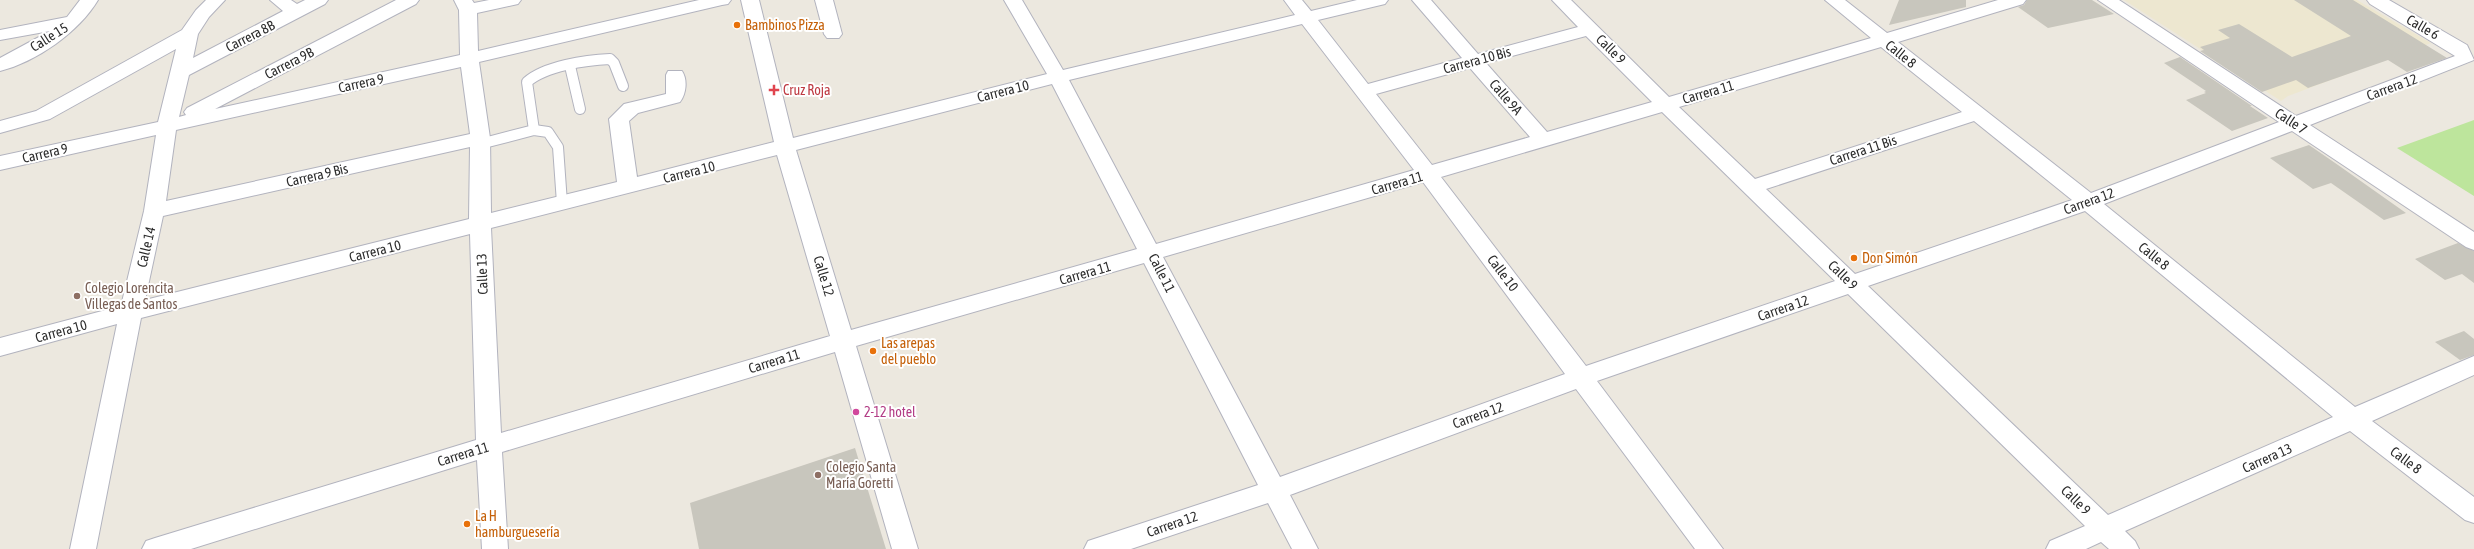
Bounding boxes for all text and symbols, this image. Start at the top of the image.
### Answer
street label: Calle 6 [2404,11,2442,43]
street label: Carrera 8B [223,17,278,55]
place label: Bambinos Pizza [745,17,825,33]
street label: Calle 15 [27,19,71,55]
marker: Bambinos Pizza [732,20,742,30]
street label: Calle 9 [1593,31,1629,67]
street label: Calle 8 [1882,37,1920,71]
street label: Carrera 10 Bis [1441,43,1513,77]
street label: Carrera 9B [262,44,317,82]
street label: Carrera 9 [337,70,385,96]
street label: Carrera 12 [2364,70,2420,104]
street label: Calle 9A [1486,76,1526,118]
street label: Carrera 10 [975,77,1031,105]
street label: Carrera 11 [1680,77,1736,107]
place label: Cruz Roja [783,82,830,98]
marker: Cruz Roja [768,84,780,96]
street label: Calle 7 [2272,105,2310,137]
street label: Carrera 11 Bis [1827,132,1899,168]
street label: Carrera 9 [21,140,69,166]
street label: Carrera 10 [661,158,717,186]
street label: Carrera 9 Bis [285,160,350,190]
street label: Carrera 11 [1369,168,1425,198]
street label: Carrera 12 [2061,184,2117,218]
street label: Calle 14 [134,225,159,269]
street label: Carrera 10 [347,237,403,265]
street label: Calle 8 [2135,239,2173,273]
place label: Don Simón [1862,250,1918,266]
street label: Calle 11 [1145,251,1179,295]
street label: Calle 10 [1484,252,1522,295]
street label: Calle 13 [473,253,491,295]
marker: Don Simón [1849,253,1859,263]
street label: Calle 12 [810,254,838,298]
street label: Calle 9 [1825,257,1861,293]
street label: Carrera 11 [1057,258,1113,288]
place label: Colegio Lorencita Villegas de Santos [85,280,177,312]
marker: Colegio Lorencita Villegas de Santos [72,291,82,301]
street label: Carrera 12 [1755,292,1811,324]
street label: Carrera 10 [33,316,89,346]
place label: Las arepas del pueblo [881,335,936,367]
street label: Carrera 11 [746,346,802,376]
marker: Las arepas del pueblo [868,346,878,356]
street label: Carrera 12 [1450,398,1506,432]
place label: 2-12 hotel [864,404,916,420]
marker: 2-12 hotel [851,407,861,417]
street label: Carrera 11 [435,439,491,469]
street label: Carrera 13 [2240,440,2294,476]
street label: Calle 8 [2387,443,2425,477]
place label: Colegio Santa María Goretti [826,459,896,491]
marker: Colegio Santa María Goretti [813,470,823,480]
street label: Calle 9 [2058,482,2094,518]
place label: La H hamburguesería [475,508,560,540]
street label: Carrera 12 [1144,508,1200,540]
marker: La H hamburguesería [462,519,472,529]

